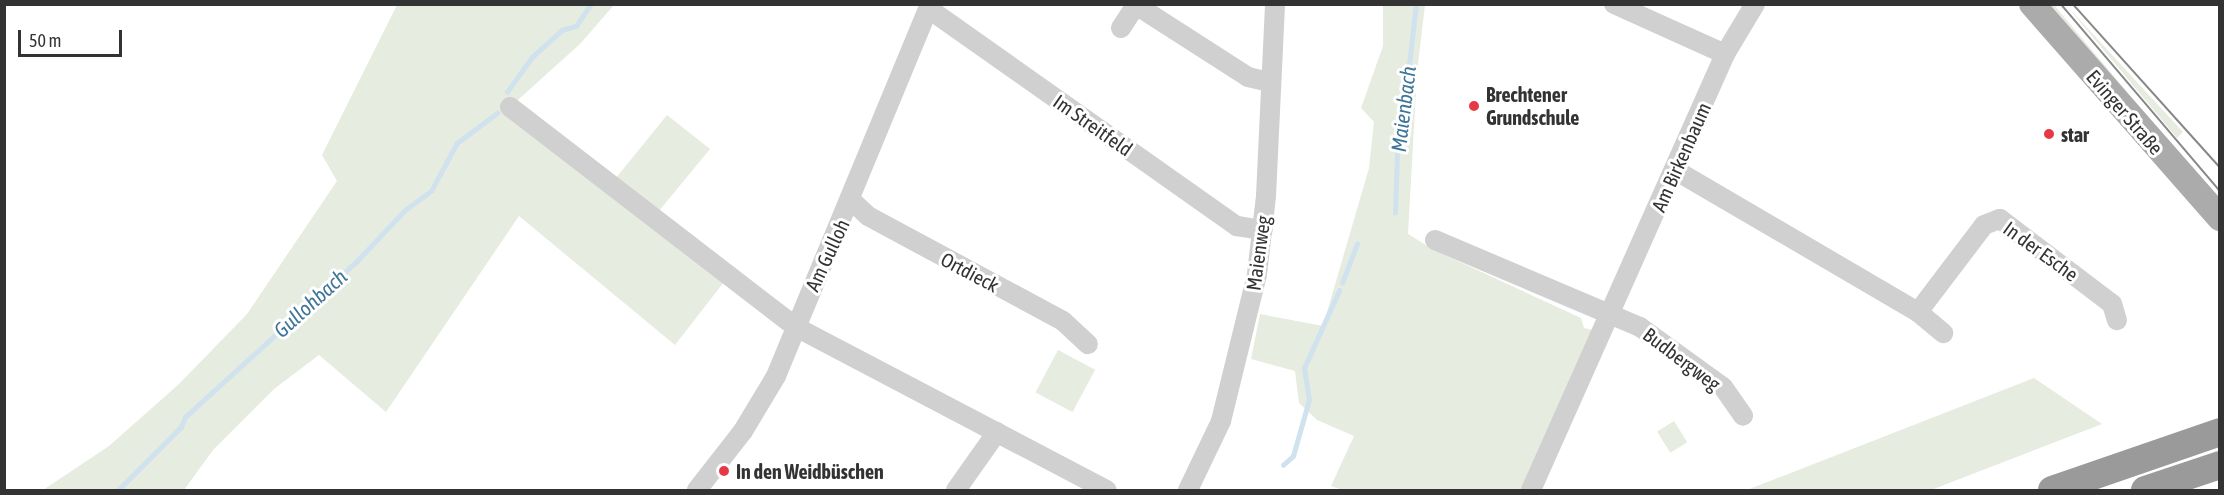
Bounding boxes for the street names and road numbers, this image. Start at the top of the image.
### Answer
street label: Evinger Straße [2082,65,2168,159]
street label: Im Streitfeld [1049,89,1137,161]
street label: Am Birkenbaum [1646,99,1716,215]
street label: Maienweg [1241,214,1275,292]
street label: Am Gulloh [800,215,854,295]
street label: In der Esche [1999,216,2083,286]
street label: Ortdieck [937,247,1003,297]
street label: Budbergweg [1639,322,1725,396]

